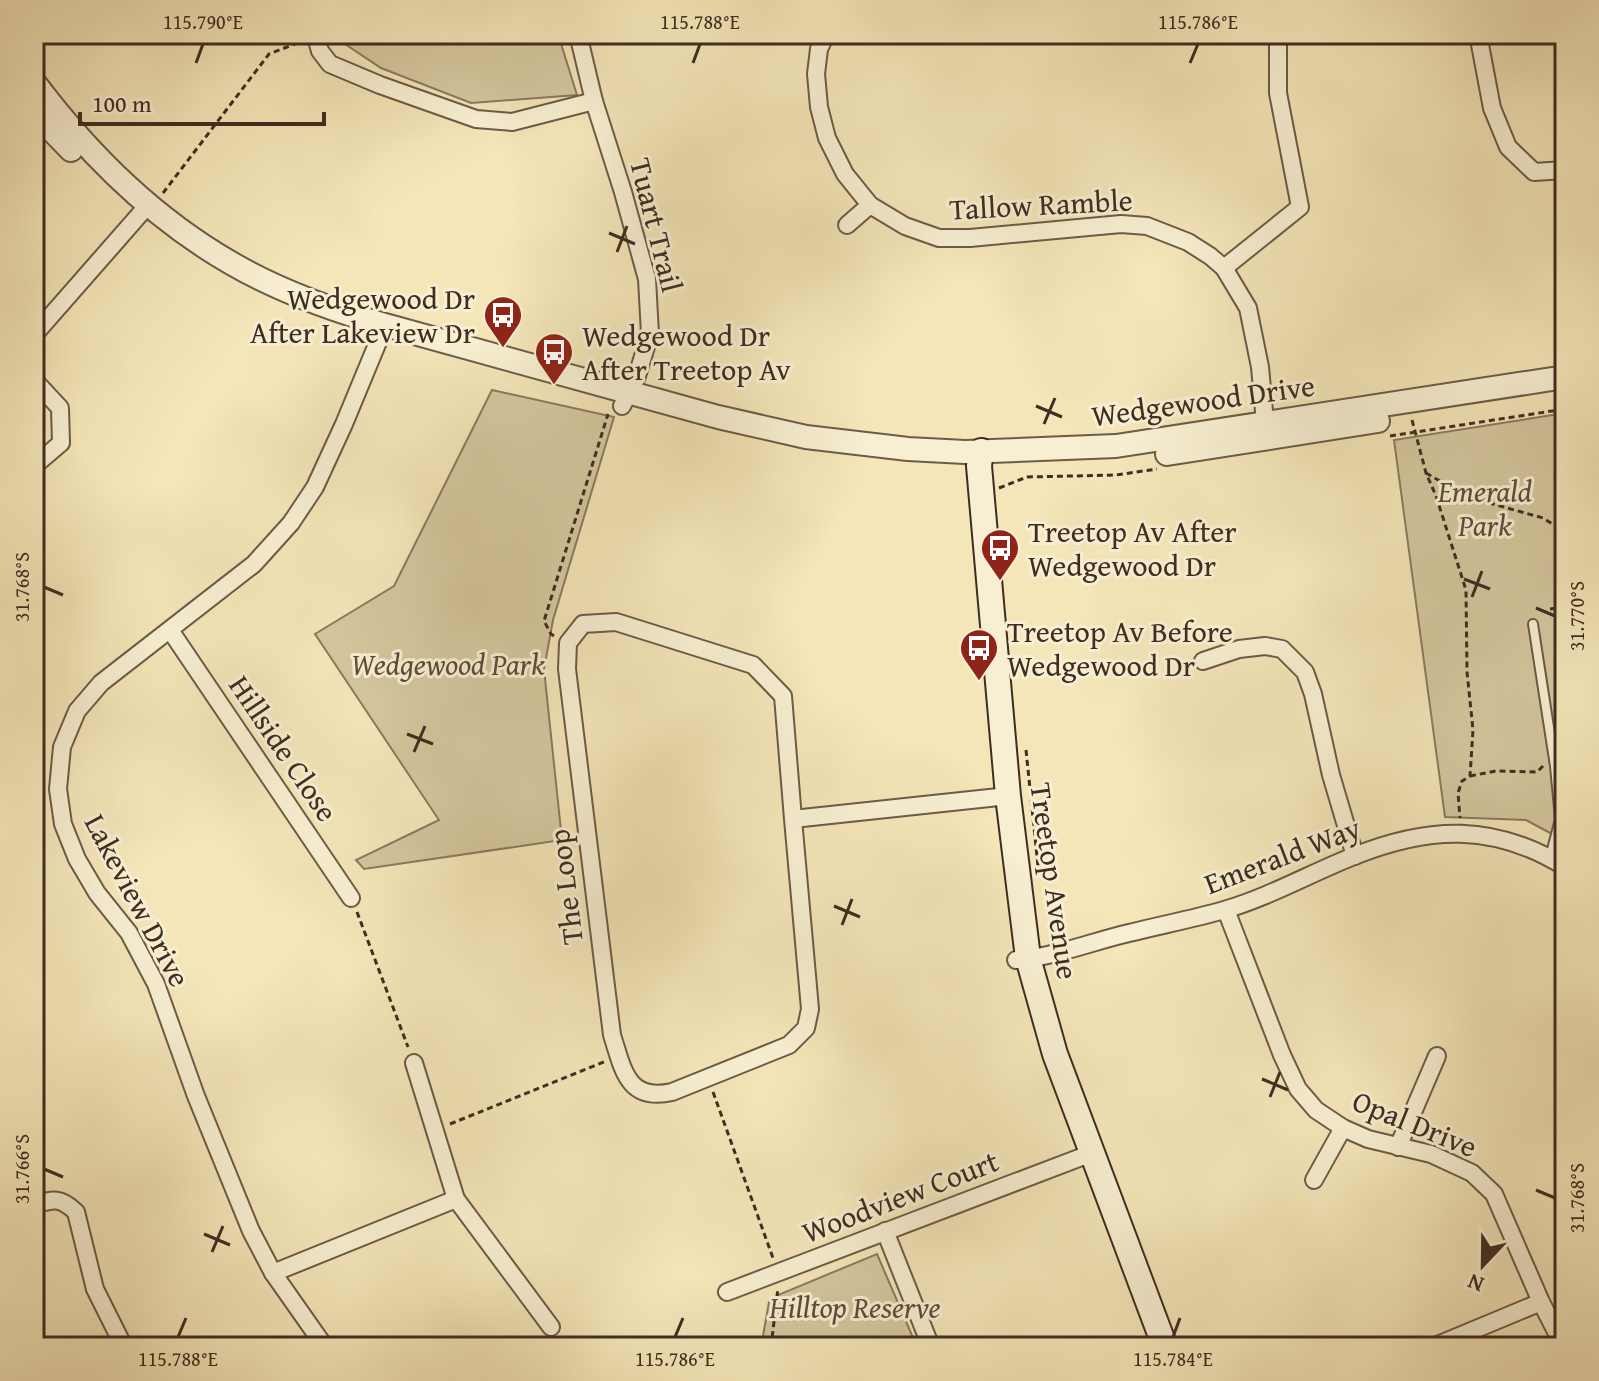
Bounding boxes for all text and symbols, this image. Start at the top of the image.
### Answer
text: 115.790°E [163,7,243,36]
text: 115.788°E [660,7,740,36]
text: 115.786°E [1158,7,1238,36]
scale bar [80,76,324,126]
text: 100 m [92,86,152,121]
street label: Tuart Trail [619,153,695,297]
street label: Tallow Ramble [948,177,1134,231]
place label: Wedgewood Dr After Lakeview Dr [250,276,475,354]
bus stop icon: Wedgewood Dr After Lakeview Dr [482,294,524,349]
place label: Wedgewood Dr After Treetop Av [582,313,791,391]
bus stop icon: Wedgewood Dr After Treetop Av [533,331,575,386]
street label: Wedgewood Drive [1089,363,1317,437]
park label: Emerald Park [1437,469,1532,547]
place label: Treetop Av After Wedgewood Dr [1028,509,1237,587]
bus stop icon: Treetop Av After Wedgewood Dr [979,527,1021,582]
text: 31.768°S [7,552,36,622]
text: 31.770°S [1562,581,1591,651]
place label: Treetop Av Before Wedgewood Dr [1007,609,1233,687]
bus stop icon: Treetop Av Before Wedgewood Dr [958,627,1000,682]
park label: Wedgewood Park [351,642,545,686]
street label: Hillside Close [219,666,349,830]
street label: Treetop Avenue [1019,780,1091,982]
street label: Emerald Way [1197,805,1367,905]
street label: Lakeview Drive [74,806,202,994]
street label: The Loop [536,827,594,947]
street label: Opal Drive [1346,1078,1484,1168]
text: 31.766°S [7,1134,36,1204]
street label: Woodview Court [795,1138,1005,1254]
text: 31.768°S [1562,1163,1591,1233]
north arrow [1443,1225,1523,1305]
text: N [1462,1266,1488,1301]
park label: Hilltop Reserve [768,1285,941,1329]
text: 115.788°E [138,1344,218,1373]
text: 115.786°E [635,1344,715,1373]
text: 115.784°E [1133,1344,1213,1373]

